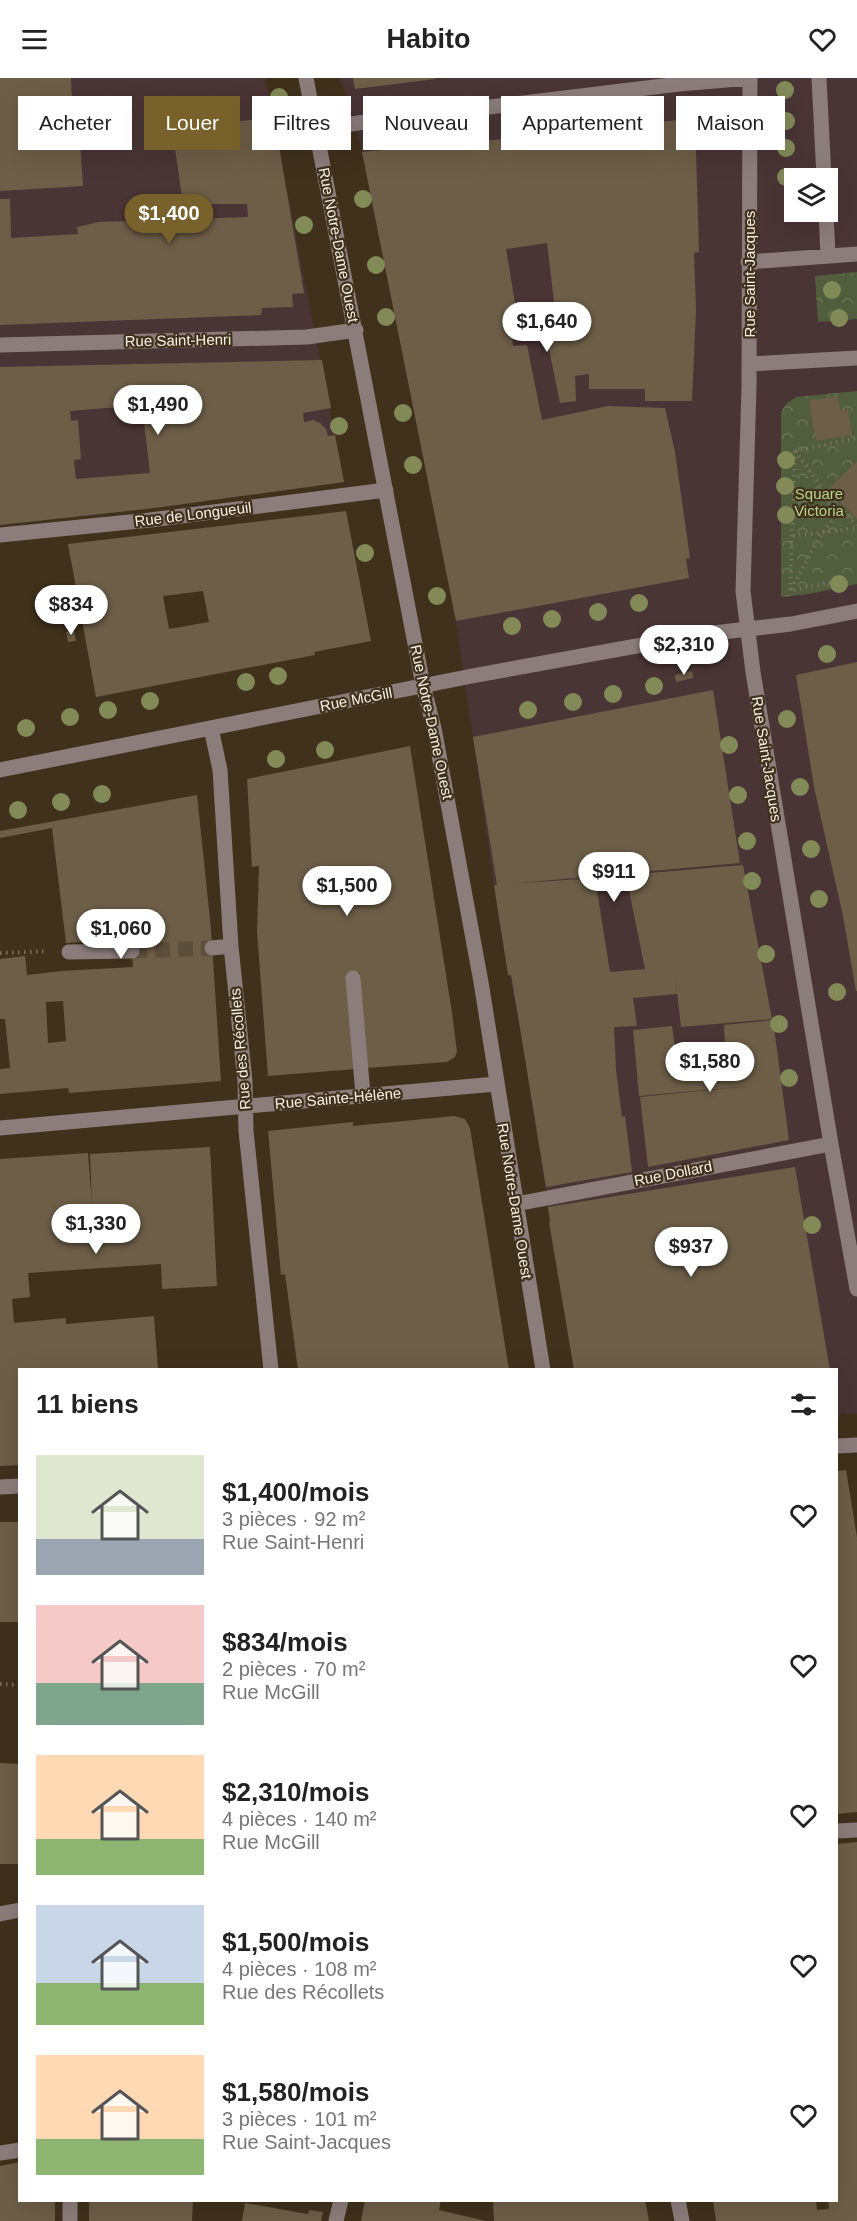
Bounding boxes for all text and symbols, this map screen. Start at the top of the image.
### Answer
icon: menu [18,23,51,56]
icon: heart [806,23,839,56]
text: Habito [387,24,471,54]
chip: Acheter [18,96,132,150]
chip: Louer [144,96,240,150]
chip: Filtres [252,96,351,150]
chip: Nouveau [363,96,489,150]
chip: Appartement [501,96,664,150]
chip: Maison [676,96,785,150]
street label: Rue Notre-Dame Ouest [316,166,363,325]
map controls [784,168,838,222]
button: layers [784,168,838,222]
pin: $1,400 [120,194,218,245]
text: $1,400 [138,202,200,224]
street label: Rue Saint-Jacques [741,211,758,337]
pin: $1,640 [498,302,596,353]
text: $1,640 [516,310,578,332]
street label: Rue Saint-Henri [125,331,231,349]
pin: $1,490 [109,385,207,436]
text: $1,490 [127,393,189,415]
park label: Square Victoria [794,485,845,519]
street label: Rue de Longueuil [134,498,252,530]
pin: $834 [35,585,107,636]
text: $834 [49,593,93,615]
pin: $2,310 [635,625,733,676]
text: $2,310 [653,633,715,655]
street label: Rue Notre-Dame Ouest [407,643,457,802]
street label: Rue McGill [318,684,394,714]
street label: Rue Saint-Jacques [749,695,785,823]
pin: $911 [578,852,650,903]
text: $911 [592,860,636,882]
pin: $1,500 [298,866,396,917]
text: $1,500 [316,874,378,896]
pin: $1,060 [72,909,170,960]
text: $1,060 [90,917,152,939]
street label: Rue des Récollets [226,988,254,1110]
pin: $1,580 [661,1042,759,1093]
text: $1,580 [679,1050,741,1072]
street label: Rue Sainte-Hélène [274,1084,402,1112]
street label: Rue Notre-Dame Ouest [494,1122,536,1281]
street label: Rue Dollard [632,1157,714,1189]
pin: $1,330 [47,1204,145,1255]
text: $1,330 [65,1212,127,1234]
pin: $937 [655,1227,727,1278]
text: $937 [669,1235,713,1257]
icon: filters [787,1388,820,1421]
text: 11 biens [36,1389,139,1419]
text: $1,400/mois [222,1477,369,1507]
icon: home [84,1479,156,1551]
icon: heart [787,1499,820,1532]
text: 3 pièces · 92 m² [222,1508,365,1530]
text: Rue Saint-Henri [222,1531,364,1553]
text: $834/mois [222,1627,348,1657]
icon: home [84,1629,156,1701]
icon: heart [787,1649,820,1682]
text: 2 pièces · 70 m² [222,1658,365,1680]
text: Rue McGill [222,1681,320,1703]
text: $2,310/mois [222,1777,369,1807]
icon: home [84,1779,156,1851]
icon: heart [787,1799,820,1832]
text: 4 pièces · 140 m² [222,1808,377,1830]
text: Rue McGill [222,1831,320,1853]
text: $1,500/mois [222,1927,369,1957]
icon: home [84,1929,156,2001]
icon: heart [787,1949,820,1982]
text: 4 pièces · 108 m² [222,1958,377,1980]
text: Rue des Récollets [222,1981,384,2003]
text: $1,580/mois [222,2077,369,2107]
icon: home [84,2079,156,2151]
icon: heart [787,2099,820,2132]
text: 3 pièces · 101 m² [222,2108,377,2130]
text: Rue Saint-Jacques [222,2131,391,2153]

